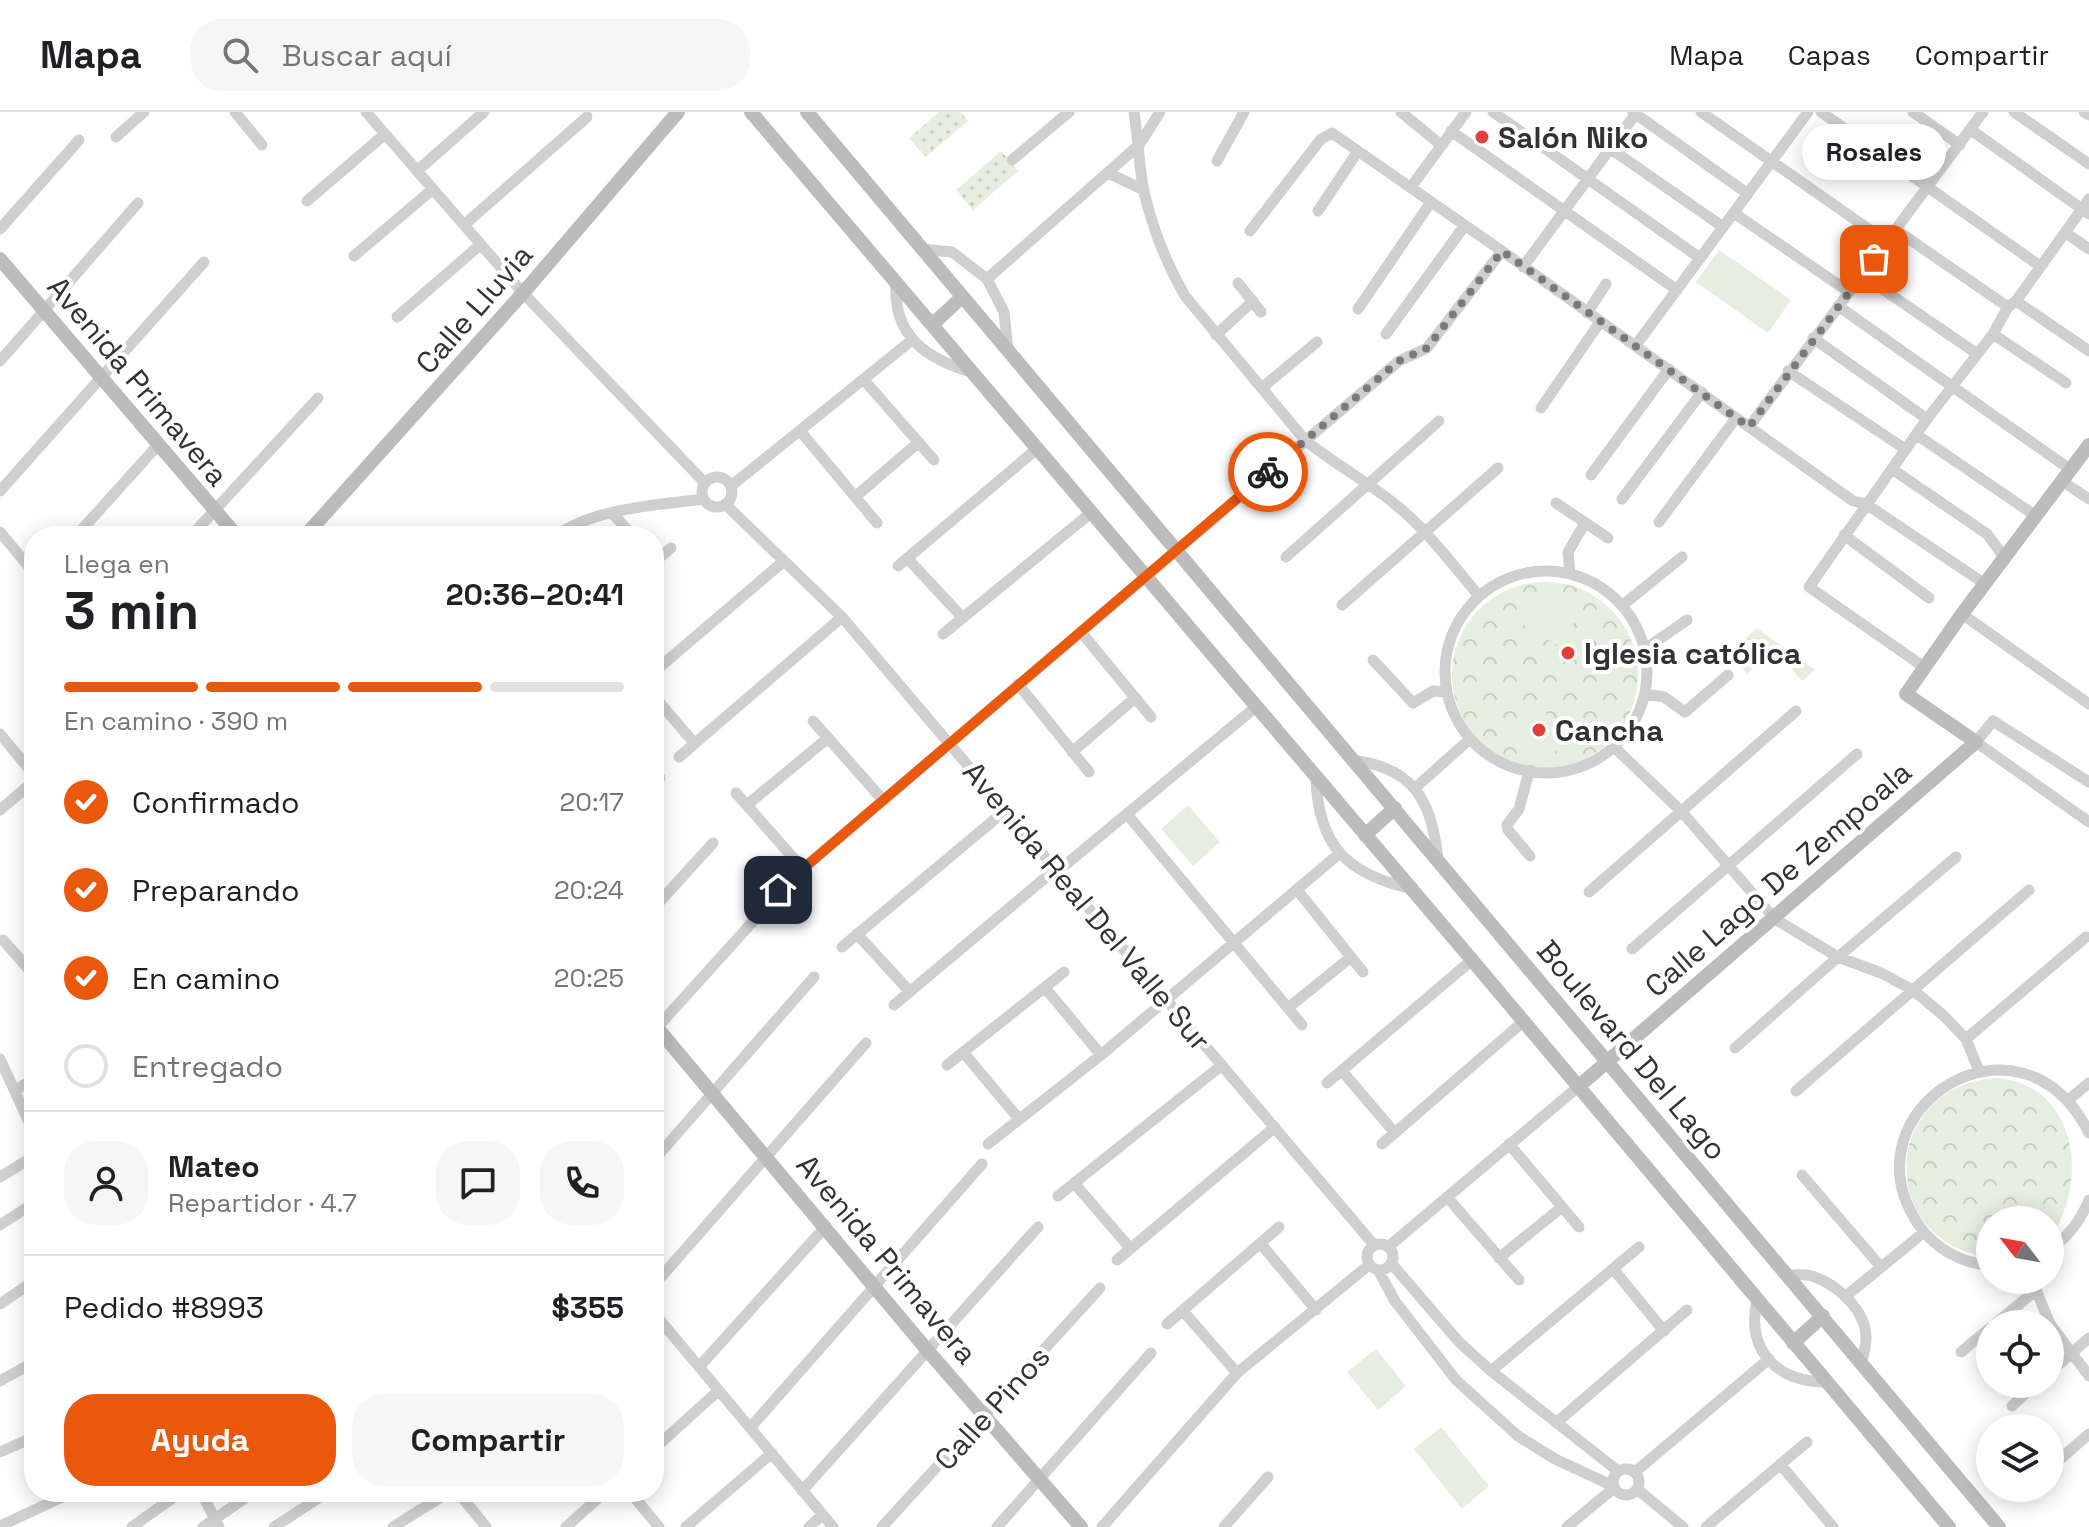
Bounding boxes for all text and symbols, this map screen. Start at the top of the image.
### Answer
search box [190,19,750,91]
text: Mapa [40,31,142,79]
icon: search [218,33,262,77]
text: Buscar aquí [282,36,452,75]
text: Mapa [1669,37,1744,73]
text: Capas [1788,37,1871,73]
text: Compartir [1915,37,2049,73]
place label: Salón Niko [1498,118,1648,157]
callout: Rosales [1802,123,1946,179]
marker: Salón Niko [1473,128,1491,146]
text: Rosales [1826,135,1922,169]
pin [1840,225,1908,293]
street label: Calle Lluvia [407,236,541,382]
icon: bag [1852,237,1896,281]
street label: Avenida Primavera [39,268,237,494]
courier [1228,432,1308,512]
icon: bike [1246,450,1290,494]
text: Llega en [64,547,170,581]
text: 20:36–20:41 [446,575,624,614]
text: 3 min [64,578,199,644]
place label: Iglesia católica [1584,634,1801,673]
marker: Iglesia católica [1559,644,1577,662]
text: En camino · 390 m [64,704,288,738]
place label: Cancha [1555,711,1664,750]
marker: Cancha [1530,721,1548,739]
street label: Calle Lago De Zempoala [1637,752,1919,1006]
street label: Avenida Real Del Valle Sur [954,753,1220,1059]
icon: check [64,780,108,824]
text: Confirmado [132,783,299,822]
text: 20:17 [560,785,624,819]
pin [744,856,812,924]
icon: check [64,868,108,912]
icon: home [756,868,800,912]
text: Preparando [132,871,299,910]
text: 20:24 [554,873,624,907]
street label: Boulevard Del Lago [1528,932,1736,1168]
icon: check [64,956,108,1000]
text: En camino [132,959,280,998]
text: 20:25 [554,961,624,995]
text: Entregado [132,1047,283,1086]
button: person [64,1141,148,1225]
button: chat [436,1141,520,1225]
button: phone [540,1141,624,1225]
street label: Avenida Primavera [788,1146,986,1372]
text: Mateo [168,1147,260,1186]
text: Repartidor · 4.7 [168,1186,357,1220]
north arrow [1976,1206,2064,1294]
map controls [1976,1206,2064,1502]
text: Pedido #8993 [64,1288,264,1327]
text: $355 [552,1288,624,1327]
button: locate [1976,1310,2064,1398]
street label: Calle Pinos [926,1337,1058,1479]
button: Ayuda [64,1394,336,1486]
button: Compartir [352,1394,624,1486]
button: layers [1976,1414,2064,1502]

